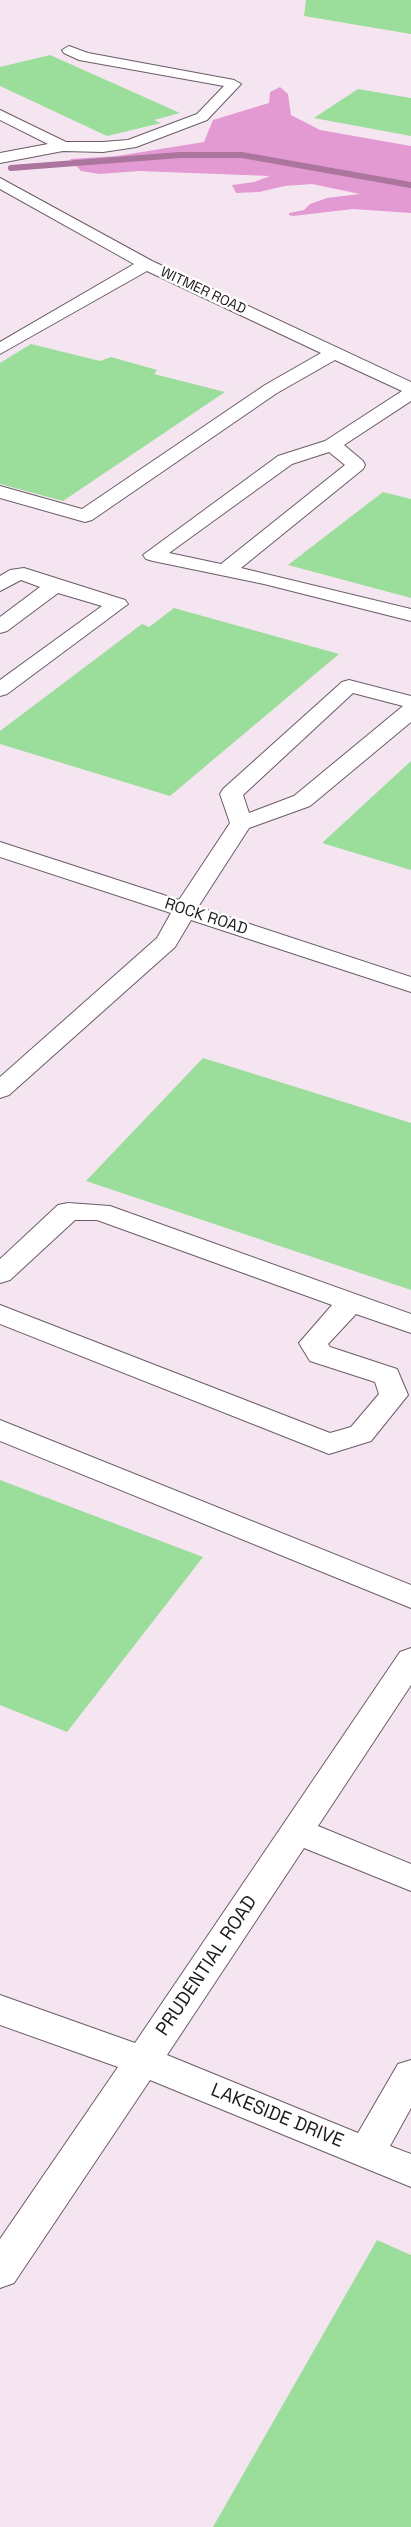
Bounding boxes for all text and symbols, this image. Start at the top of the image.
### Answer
street label: WITMER ROAD [158,264,248,318]
street label: ROCK ROAD [162,895,250,939]
street label: PRUDENTIAL ROAD [152,1892,262,2040]
street label: LAKESIDE DRIVE [207,2079,347,2153]

